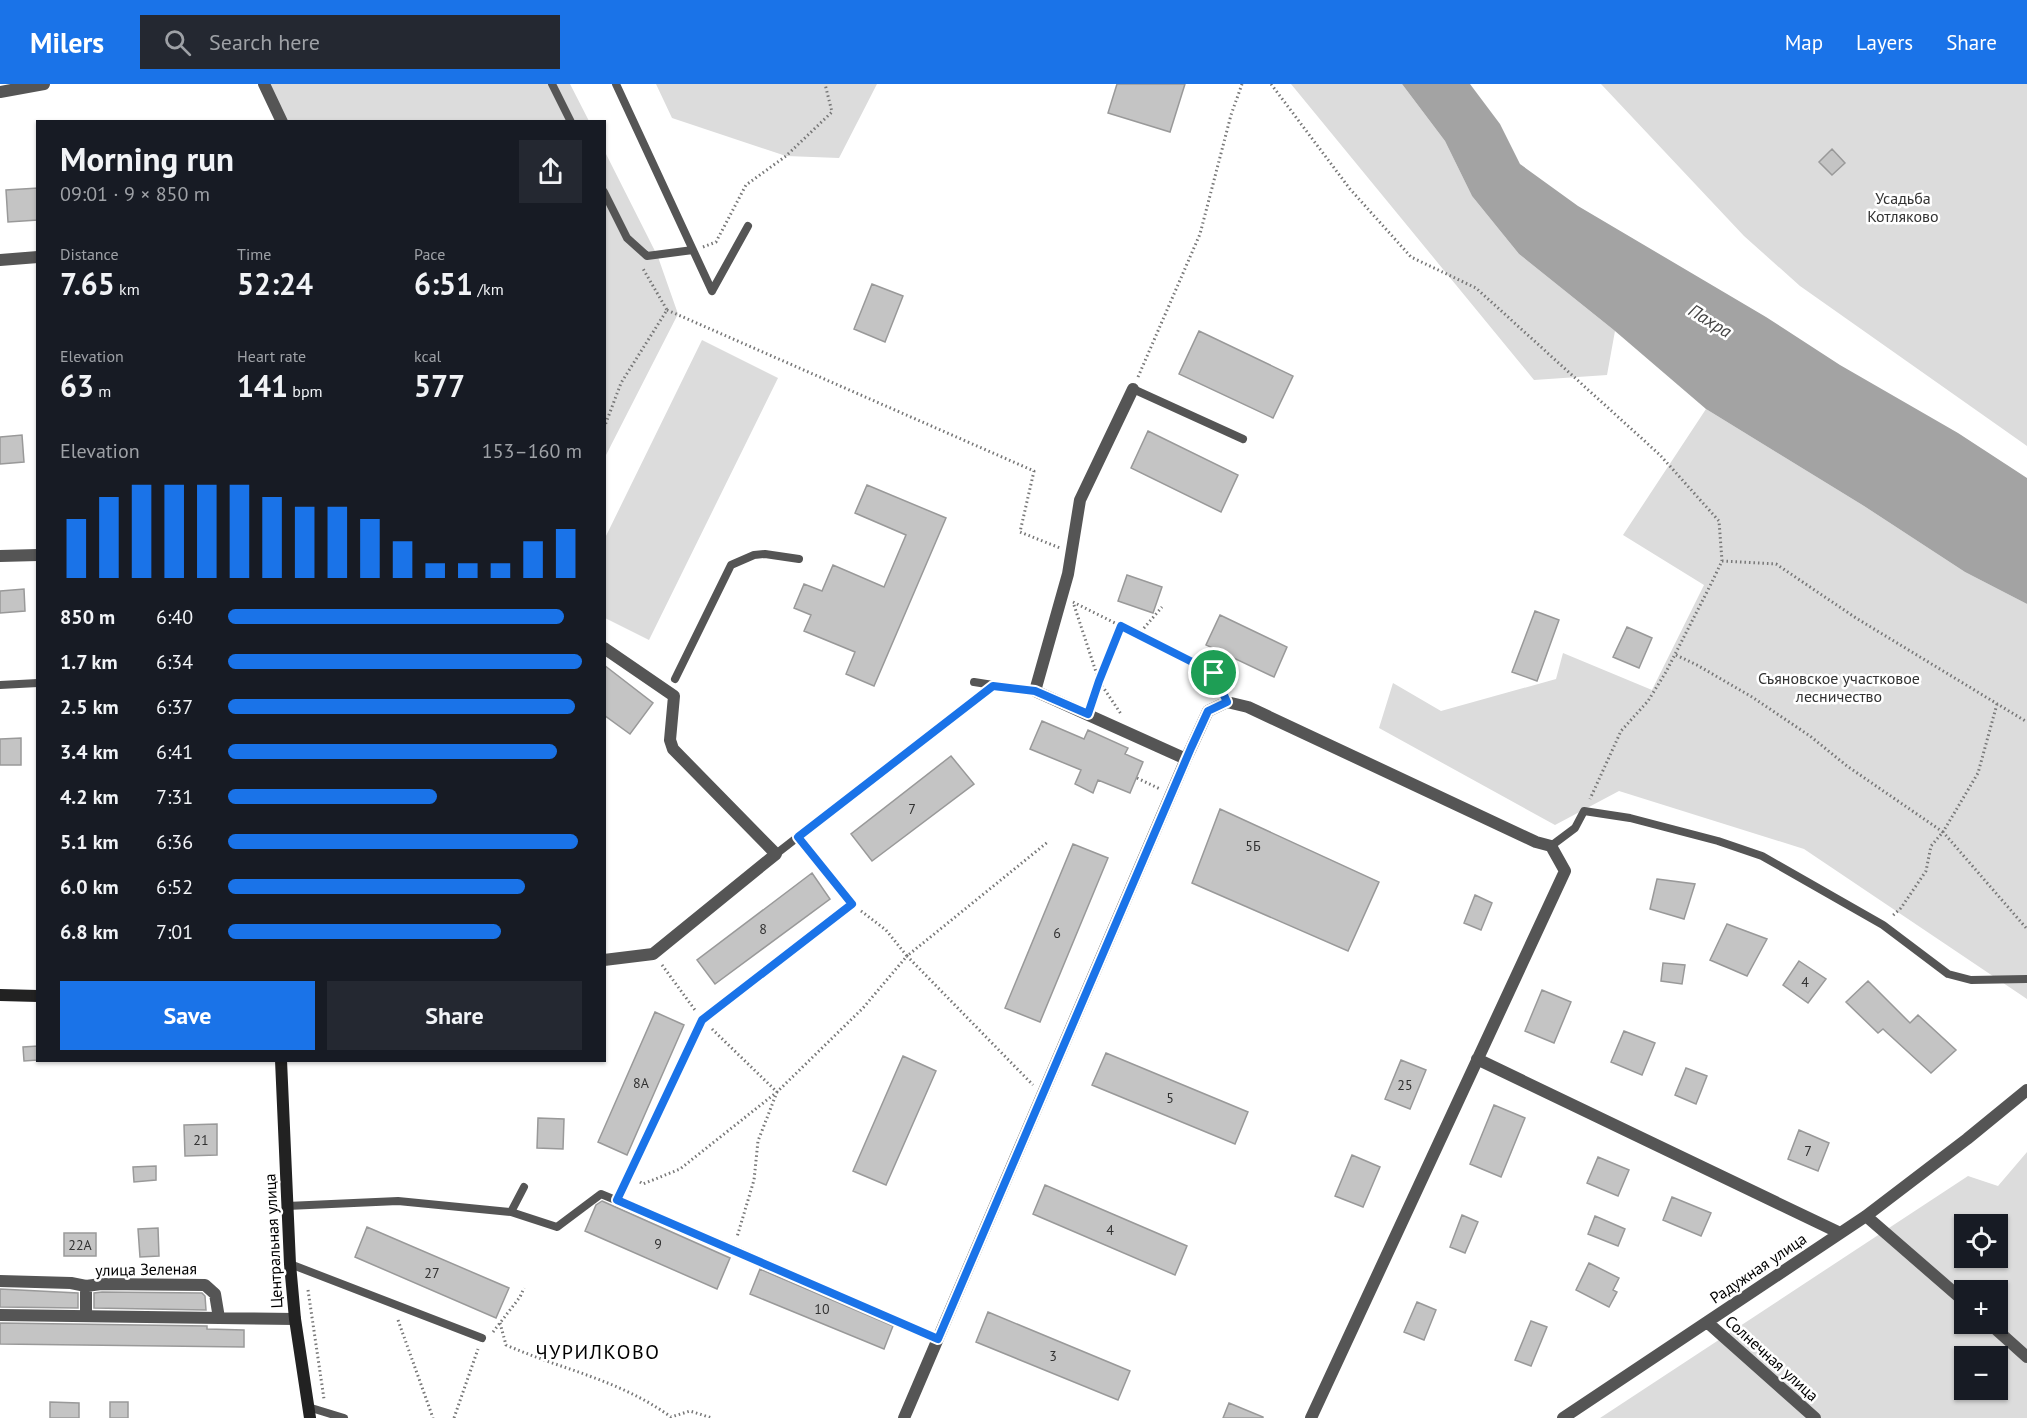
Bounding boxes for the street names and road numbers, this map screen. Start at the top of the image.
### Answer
street label: Центральная улица [259,1173,287,1309]
street label: Радужная улица [1706,1228,1810,1308]
street label: улица Зеленая [95,1258,197,1280]
street label: Солнечная улица [1721,1311,1823,1405]

